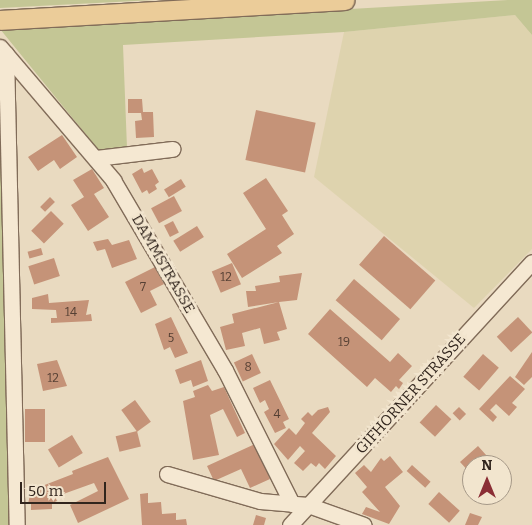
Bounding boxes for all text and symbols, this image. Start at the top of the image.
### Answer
street label: DAMMSTRASSE [127,211,199,317]
house number: 12 [220,271,232,285]
house number: 7 [140,281,146,295]
house number: 14 [65,306,77,320]
street label: GIFHORNER STRASSE [352,330,470,458]
house number: 5 [168,332,174,346]
house number: 19 [338,336,350,350]
house number: 8 [244,361,252,375]
house number: 12 [47,372,59,386]
house number: 4 [273,408,281,422]
north arrow [462,455,512,505]
text: N [482,457,492,474]
scale bar [22,472,109,504]
text: 50 m [28,482,63,500]

